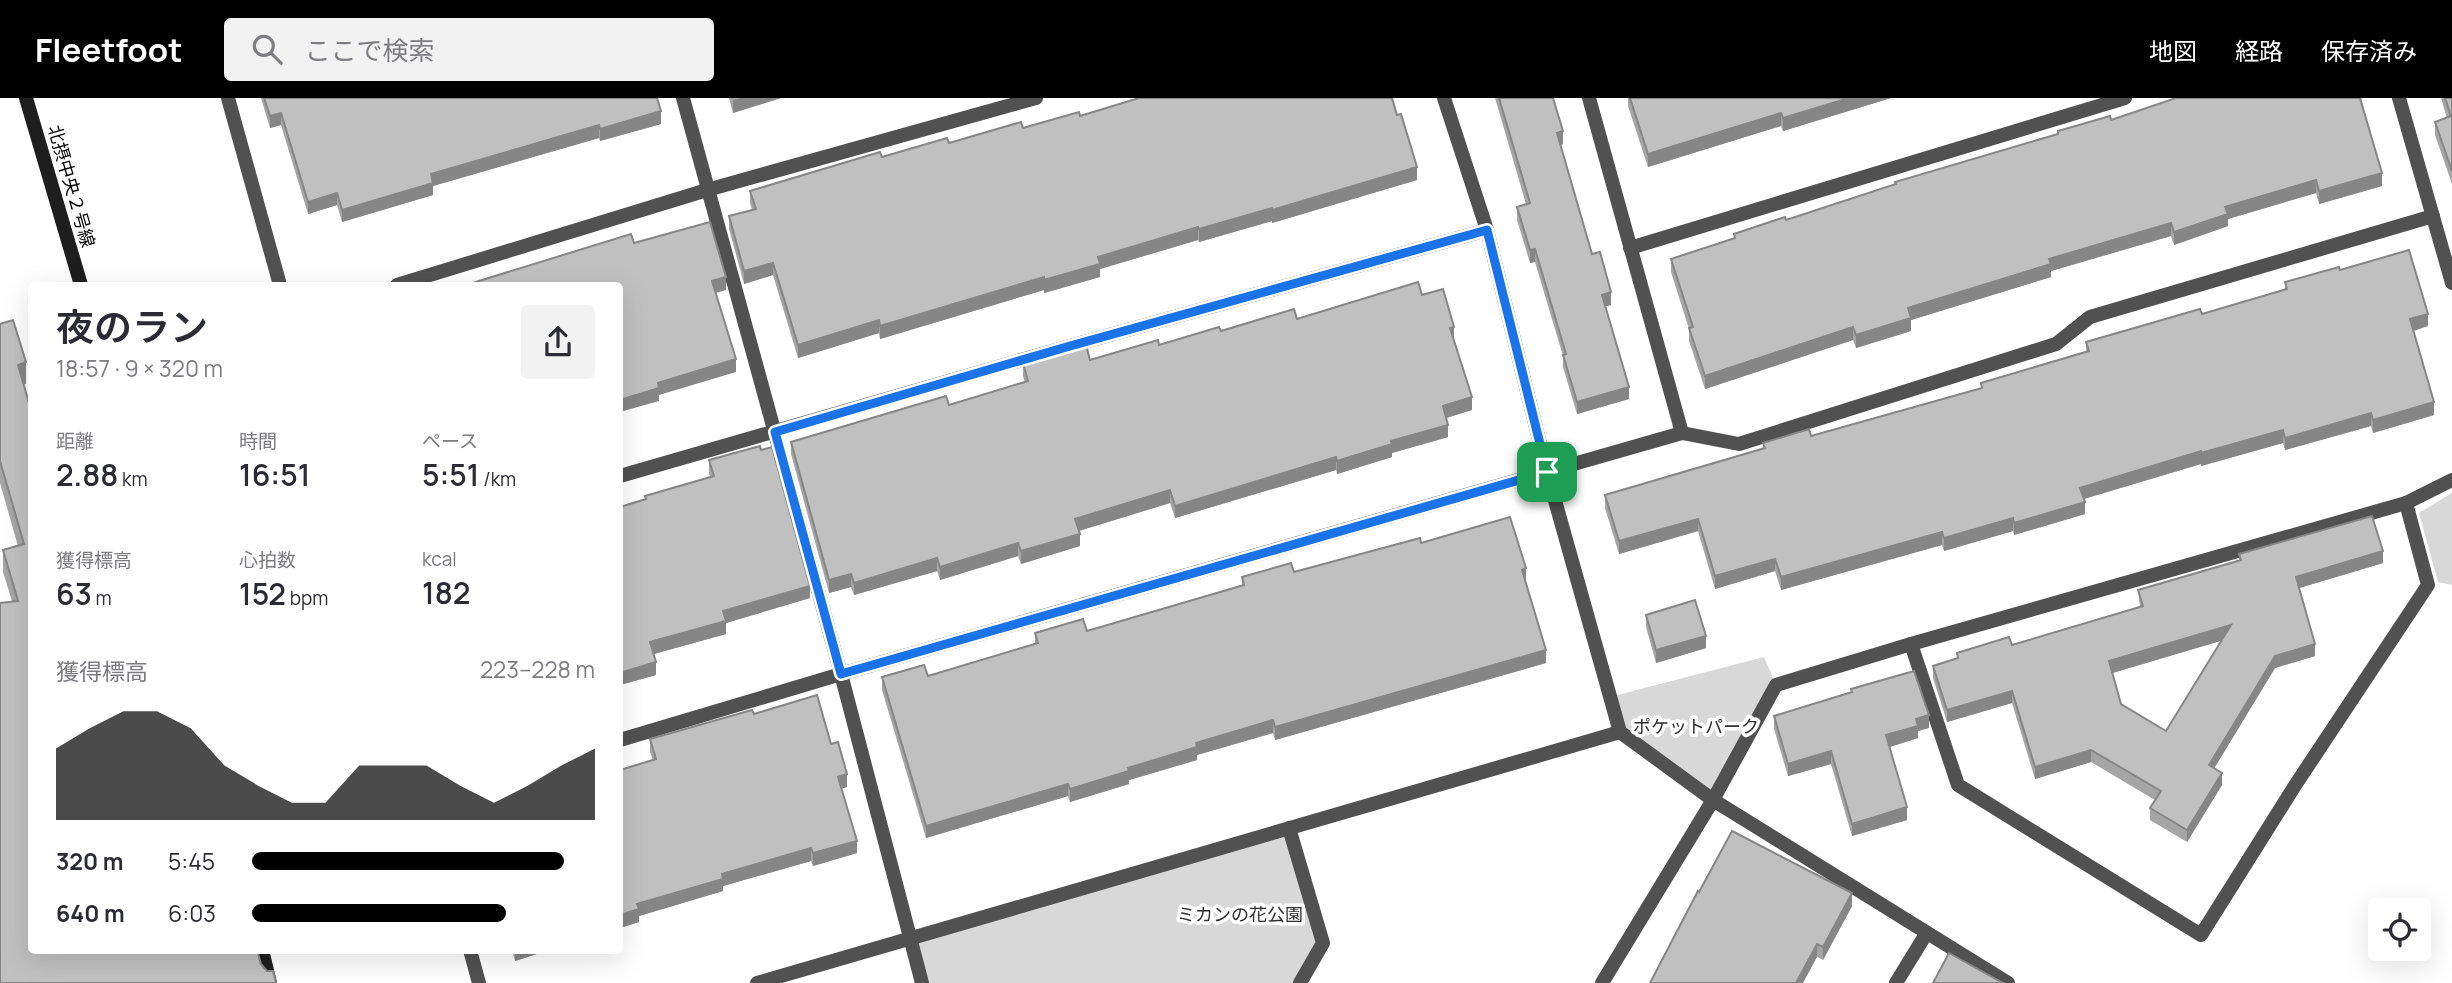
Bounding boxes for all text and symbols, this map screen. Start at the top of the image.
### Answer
search box [224,18,714,81]
text: Fleetfoot [35,27,182,72]
icon: search [248,30,286,68]
text: ここで検索 [304,32,434,68]
text: 地図 [2149,34,2197,67]
text: 経路 [2235,34,2283,67]
text: 保存済み [2321,34,2417,67]
street label: 北摂中央２号線 [43,122,101,250]
text: 夜のラン [56,300,208,352]
button: share [521,305,595,379]
text: 18:57 · 9 × 320 m [56,352,223,384]
text: 距離 [56,428,94,454]
text: 時間 [239,428,277,454]
text: ペース [422,428,478,454]
pin [1517,442,1577,502]
icon: arrive [1528,453,1566,491]
text: 2.88 [56,454,118,495]
text: 16:51 [239,454,310,495]
text: 5:51 [422,454,480,495]
text: km [118,466,148,492]
text: /km [480,466,516,492]
text: kcal [422,546,457,572]
text: 獲得標高 [56,547,132,573]
text: 心拍数 [239,547,296,573]
text: 182 [422,572,470,613]
text: 63 [56,573,92,614]
text: 152 [239,573,286,614]
text: m [92,585,112,611]
text: bpm [286,585,328,611]
text: 223–228 m [480,653,595,685]
text: 獲得標高 [56,655,148,687]
park label: ポケットパーク [1633,714,1759,738]
text: 320 m [56,845,123,877]
text: 5:45 [168,845,215,877]
text: 640 m [56,897,125,929]
text: 6:03 [168,897,216,929]
map controls [2368,898,2431,961]
button: locate [2368,898,2431,961]
park label: ミカンの花公園 [1177,902,1303,926]

